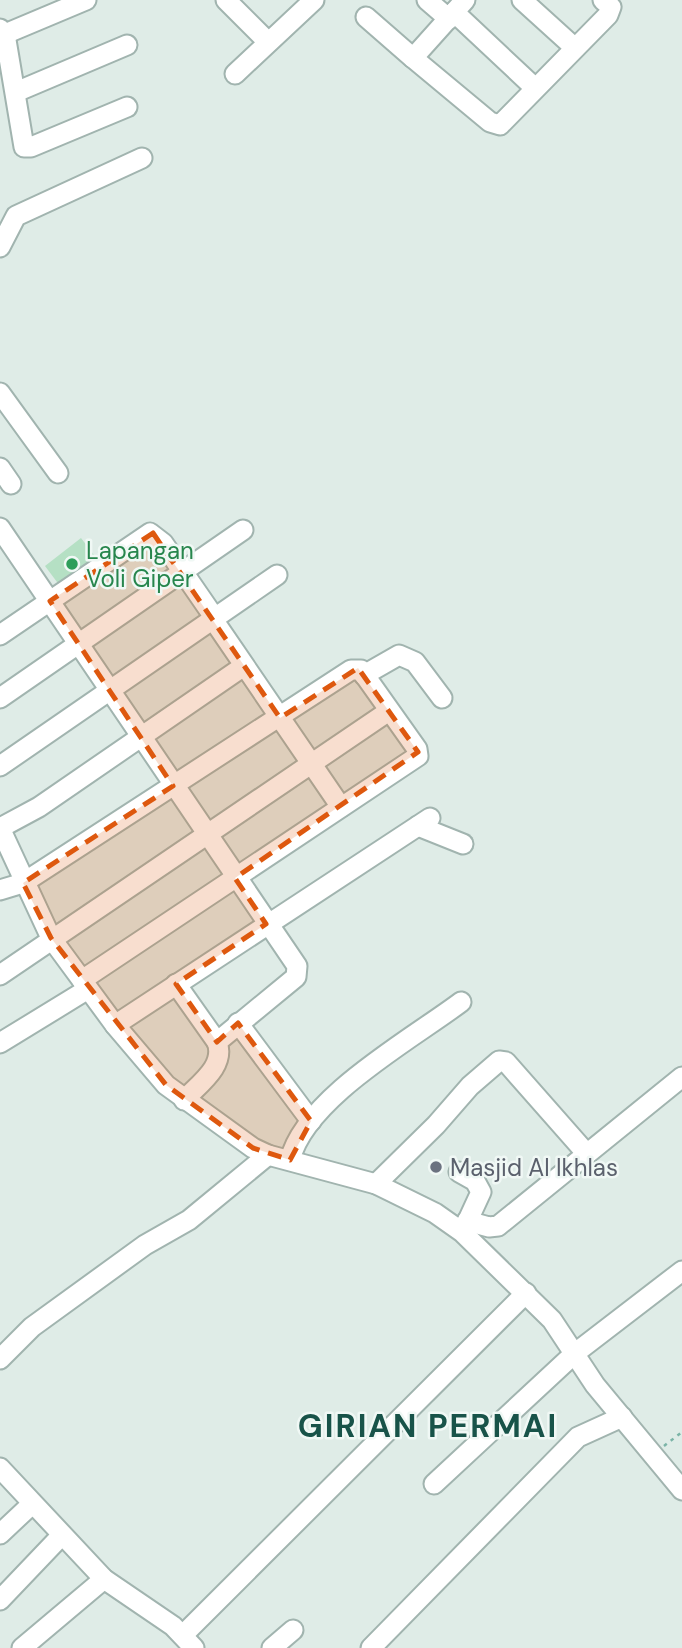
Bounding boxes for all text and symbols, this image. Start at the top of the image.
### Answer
place label: Lapangan Voli Giper [86,535,194,594]
marker: Lapangan Voli Giper [64,556,80,572]
place label: Masjid Al Ikhlas [450,1152,618,1183]
marker: Masjid Al Ikhlas [428,1159,444,1175]
district label: GIRIAN PERMAI [298,1405,558,1447]

